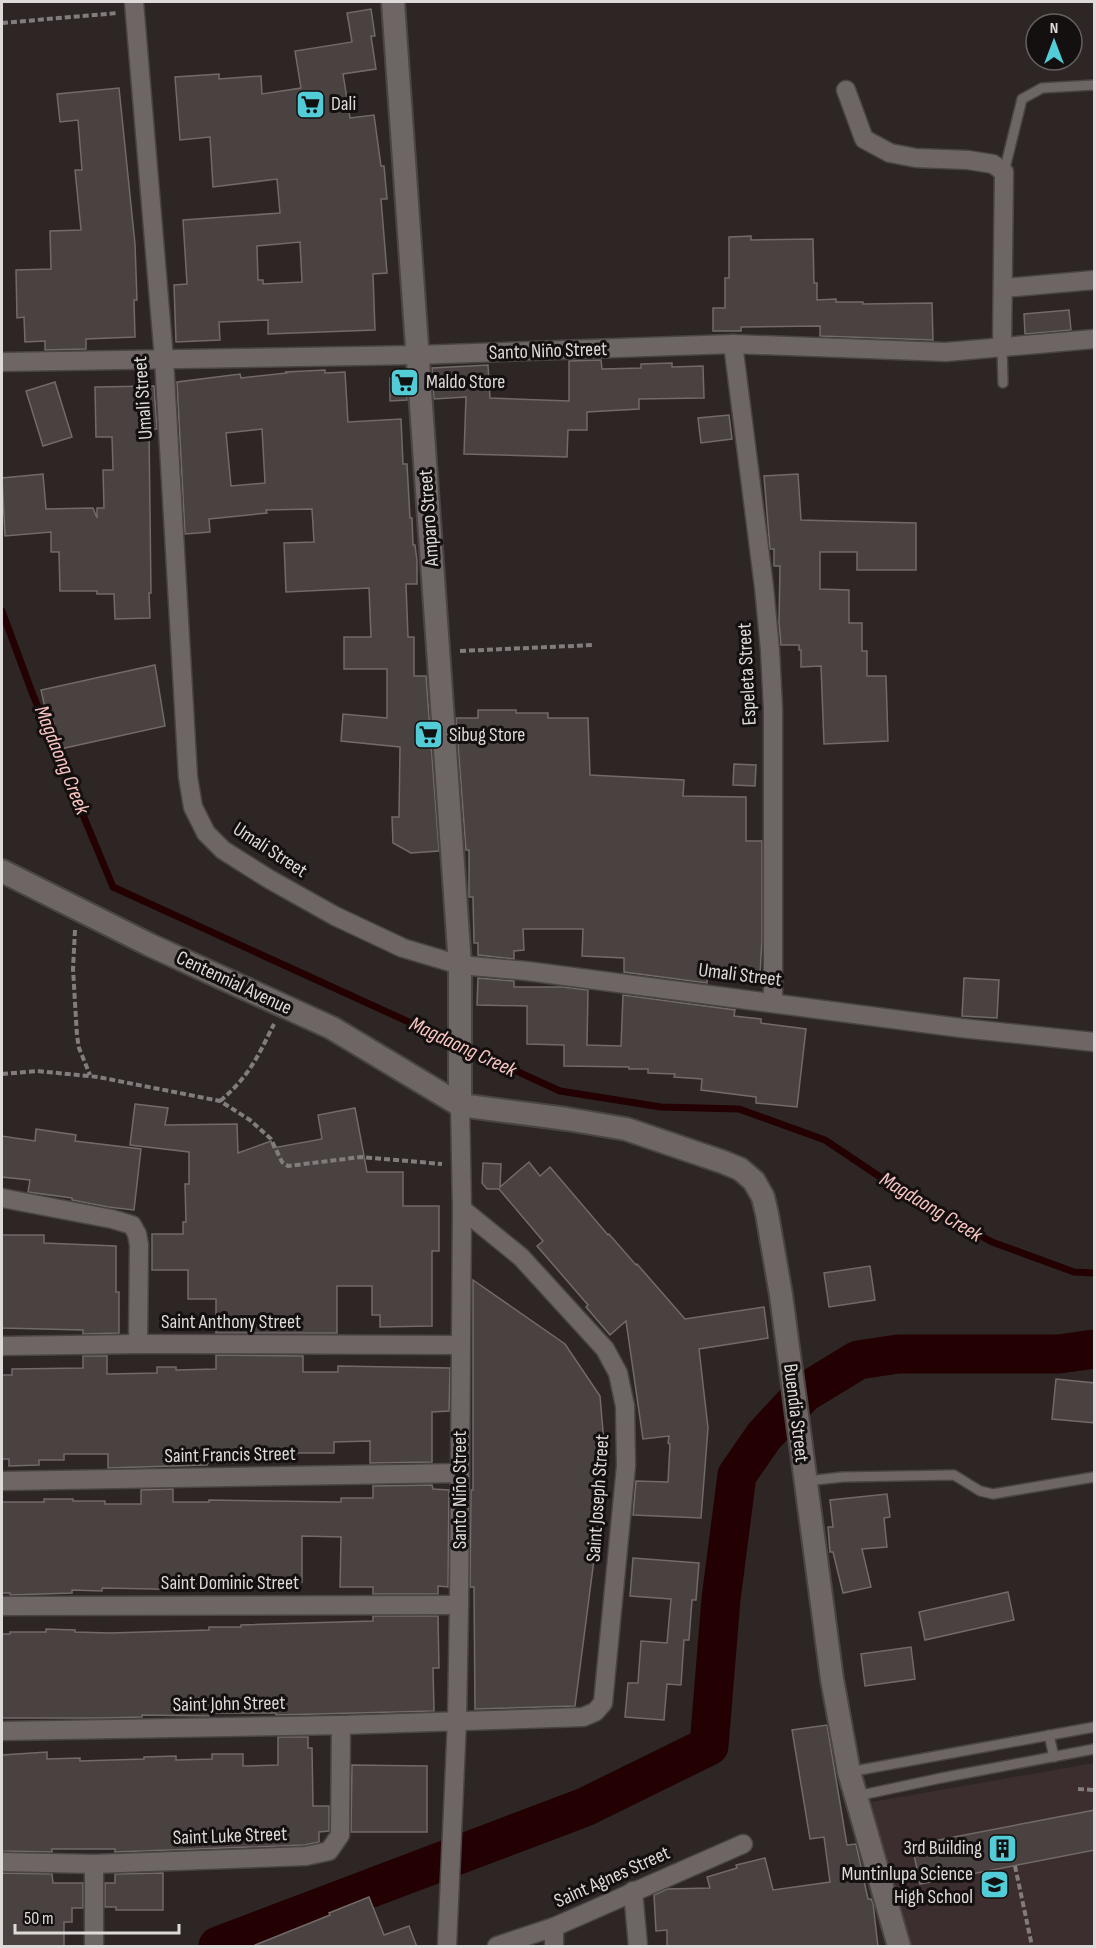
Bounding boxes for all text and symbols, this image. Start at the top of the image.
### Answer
north arrow [1024,12,1084,72]
text: N [1050,19,1058,38]
supermarket icon: Dali [294,88,326,120]
place label: Dali [331,92,356,116]
street label: Santo Niño Street [488,337,608,365]
street label: Umali Street [128,355,158,441]
supermarket icon: Maldo Store [389,366,421,398]
place label: Maldo Store [426,370,505,394]
street label: Amparo Street [414,469,444,568]
street label: Espeleta Street [732,622,762,726]
water label: Magdaong Creek [29,702,96,819]
supermarket icon: Sibug Store [412,719,444,751]
place label: Sibug Store [449,723,525,747]
street label: Umali Street [228,817,312,883]
street label: Centennial Avenue [172,946,296,1020]
street label: Umali Street [697,958,783,992]
water label: Magdaong Creek [405,1011,522,1083]
water label: Magdaong Creek [875,1167,988,1248]
street label: Saint Anthony Street [161,1310,301,1334]
street label: Buendia Street [778,1362,814,1464]
street label: Santo Niño Street [448,1431,472,1549]
street label: Saint Joseph Street [582,1433,614,1563]
street label: Saint Francis Street [164,1442,296,1468]
street label: Saint Dominic Street [161,1571,299,1595]
street label: Saint John Street [172,1691,286,1717]
street label: Saint Luke Street [172,1822,288,1850]
building icon: 3rd Building [987,1832,1019,1864]
place label: 3rd Building [903,1836,982,1860]
street label: Saint Agnes Street [551,1841,673,1913]
place label: Muntinlupa Science High School [842,1862,973,1909]
school or university icon: Muntinlupa Science High School [978,1869,1010,1901]
scale bar [15,1897,178,1935]
text: 50 m [24,1908,54,1929]

